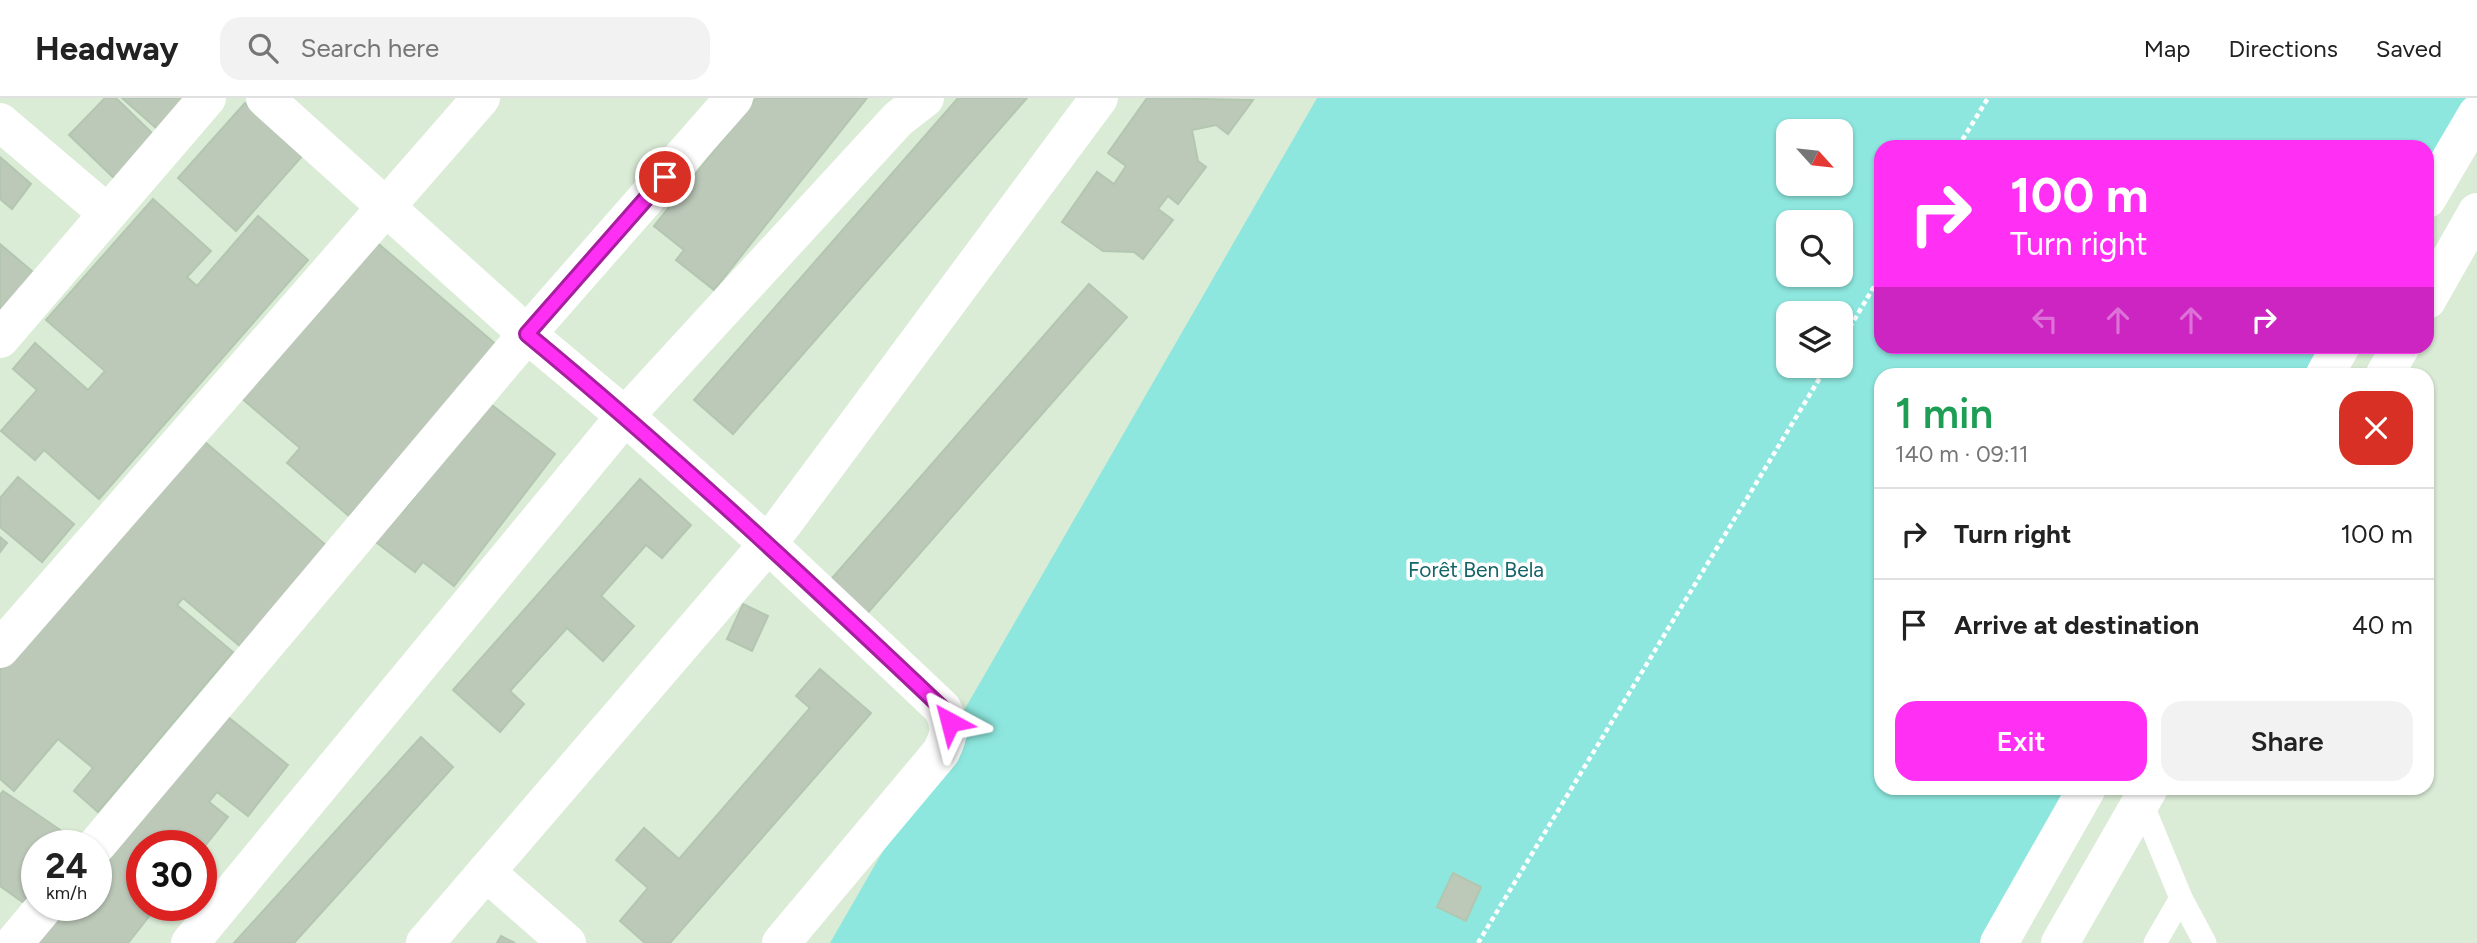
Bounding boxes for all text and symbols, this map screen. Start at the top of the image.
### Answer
search box [220,17,710,80]
text: Headway [35,29,178,68]
icon: search [244,29,282,67]
text: Search here [300,32,439,64]
text: Map [2144,34,2190,63]
text: Directions [2228,34,2338,63]
text: Saved [2376,34,2442,63]
north arrow [1776,119,1853,196]
map controls [1776,119,1853,378]
pin [635,147,695,207]
icon: arrive [646,158,684,196]
text: 100 m [2010,165,2149,224]
icon: right [1895,168,1986,259]
button: search [1776,210,1853,287]
text: Turn right [2010,225,2148,263]
button: layers [1776,301,1853,378]
icon: left [2026,301,2064,339]
icon: ahead [2099,301,2137,339]
icon: ahead [2172,301,2210,339]
icon: right [2245,301,2283,339]
text: 1 min [1895,388,1993,439]
button: close [2339,391,2413,465]
text: 140 m · 09:11 [1895,440,2029,468]
icon: right [1895,515,1933,553]
text: Turn right [1954,518,2071,550]
text: 100 m [2340,518,2413,550]
park label: Forêt Ben Bela [1408,557,1544,582]
icon: arrive [1895,606,1933,644]
text: Arrive at destination [1954,609,2199,641]
text: 40 m [2352,609,2413,641]
position arrow [913,685,987,759]
button: Exit [1895,701,2147,781]
button: Share [2161,701,2413,781]
speed limit sign: 30 [126,830,217,921]
text: 24 [45,845,88,887]
text: km/h [46,882,87,904]

